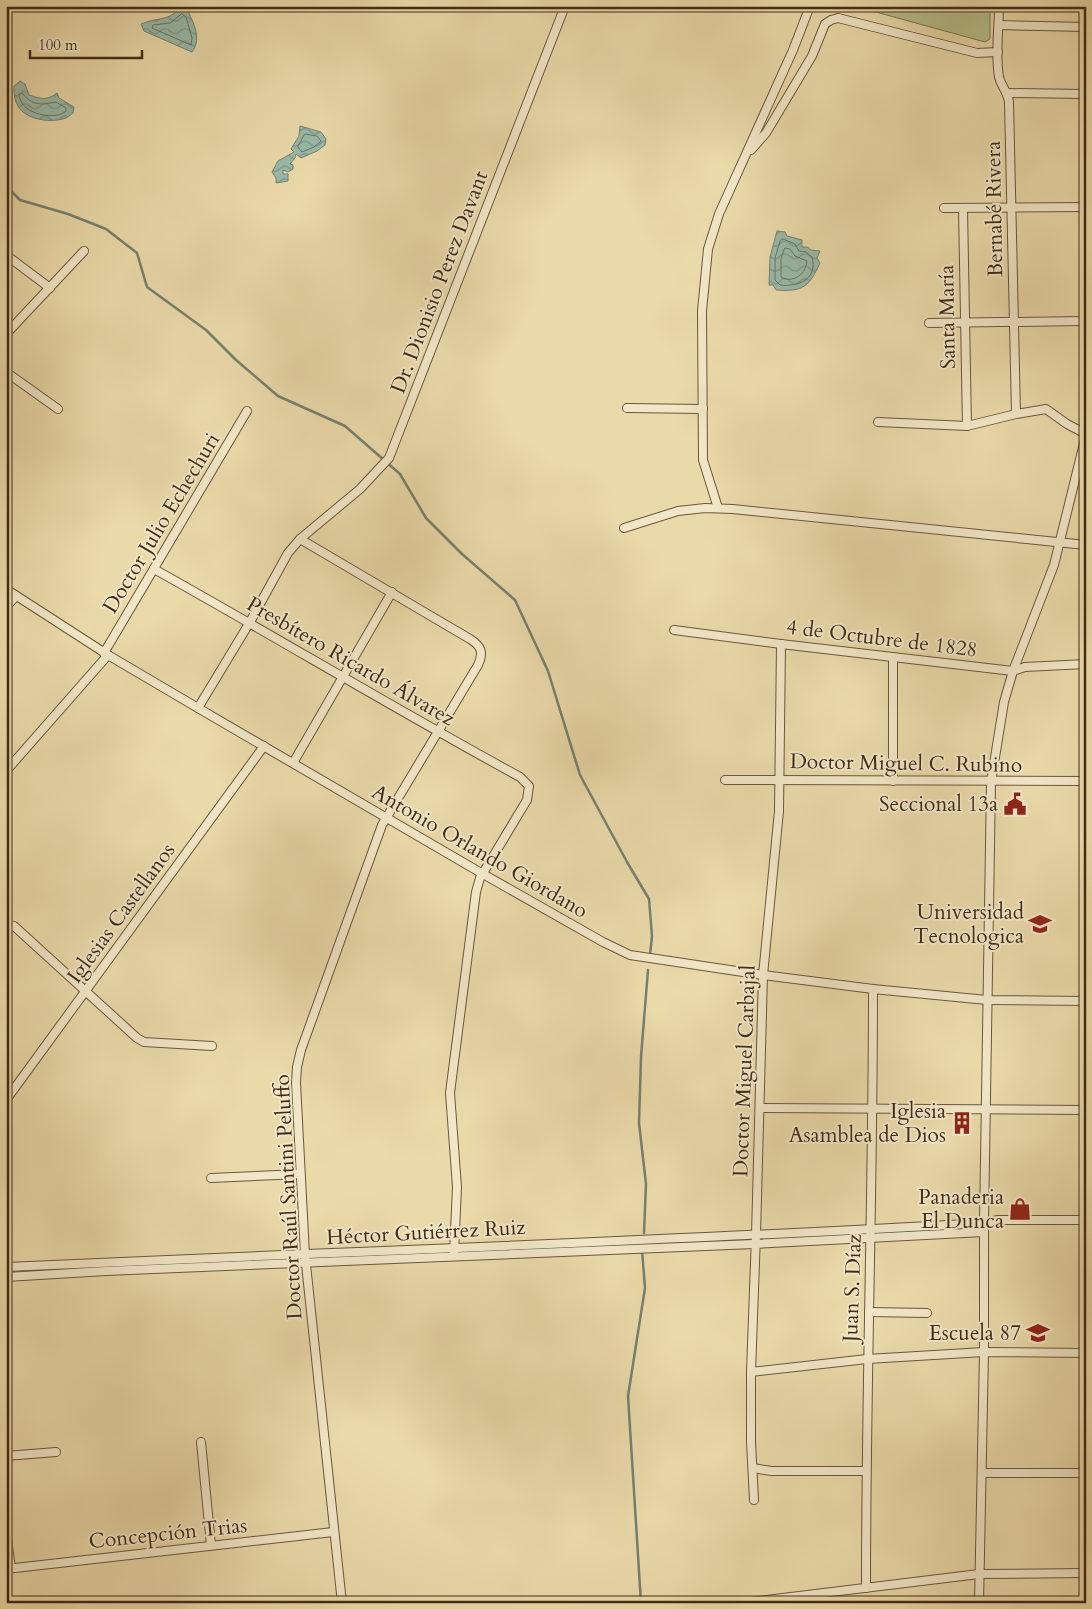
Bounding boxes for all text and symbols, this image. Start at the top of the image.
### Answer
scale bar [30,28,142,60]
text: 100 m [38,35,78,55]
street label: Bernabé Rivera [979,141,1010,277]
street label: Dr. Dionisio Perez Davant [384,166,495,398]
street label: Santa María [932,265,963,369]
street label: Doctor Julio Echechuri [96,427,227,619]
street label: Presbítero Ricardo Álvarez [241,590,461,733]
street label: 4 de Octubre de 1828 [785,612,979,665]
street label: Doctor Miguel C. Rubino [790,747,1022,780]
street label: Antonio Orlando Giordano [366,778,593,925]
place label: Seccional 13a [879,790,998,819]
public building icon: Seccional 13a [1002,791,1028,817]
street label: Iglesias Castellanos [61,837,182,989]
place label: Universidad Tecnologica [913,898,1024,951]
school or university icon: Universidad Tecnologica [1027,911,1053,937]
street label: Doctor Miguel Carbajal [726,964,763,1178]
street label: Doctor Raúl Santini Peluffo [268,1074,309,1320]
place label: Iglesia Asamblea de Dios [789,1097,946,1150]
building icon: Iglesia Asamblea de Dios [949,1110,975,1136]
place label: Panaderia El Dunca [918,1183,1004,1236]
shop icon: Panaderia El Dunca [1007,1196,1033,1222]
street label: Héctor Gutiérrez Ruiz [326,1213,527,1252]
street label: Juan S. Díaz [836,1233,869,1346]
place label: Escuela 87 [929,1319,1021,1348]
school or university icon: Escuela 87 [1025,1320,1051,1346]
street label: Concepción Trias [87,1511,249,1556]

